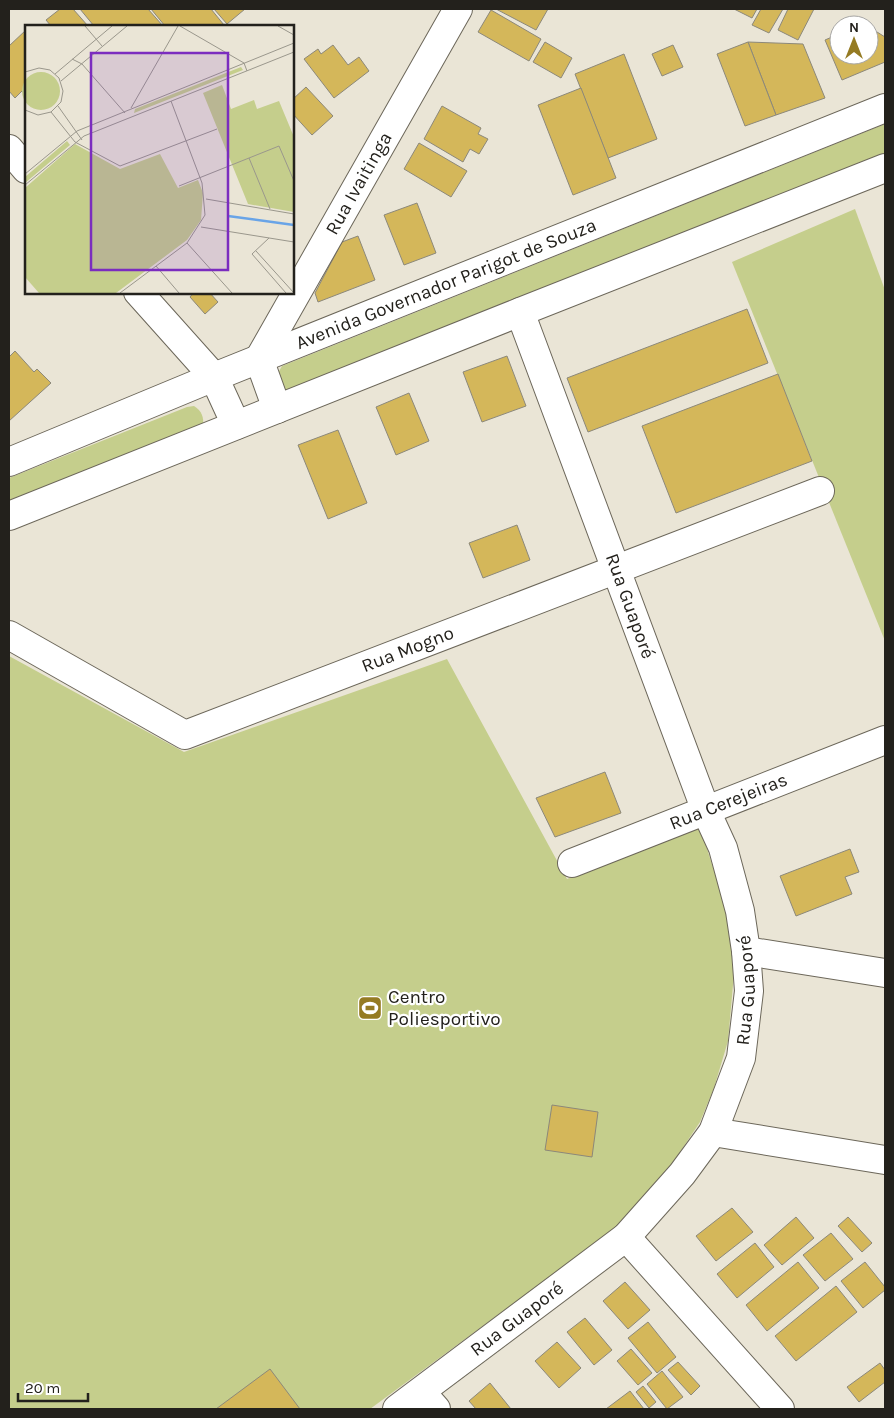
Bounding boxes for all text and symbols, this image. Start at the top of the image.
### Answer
north arrow [829,15,879,65]
text: N [849,19,859,36]
inset map [25,25,294,294]
street label: Rua Ivaitinga [321,128,397,239]
street label: Avenida Governador Parigot de Souza [293,214,600,354]
street label: Rua Guaporé [601,550,659,662]
street label: Rua Mogno [358,622,457,677]
street label: Rua Cerejeiras [666,768,791,835]
street label: Rua Guaporé [732,934,760,1047]
place label: Centro Poliesportivo [388,986,501,1030]
sports icon: Centro Poliesportivo [357,995,383,1021]
street label: Rua Guaporé [466,1277,568,1361]
scale bar [18,1370,88,1402]
text: 20 m [25,1379,60,1397]

